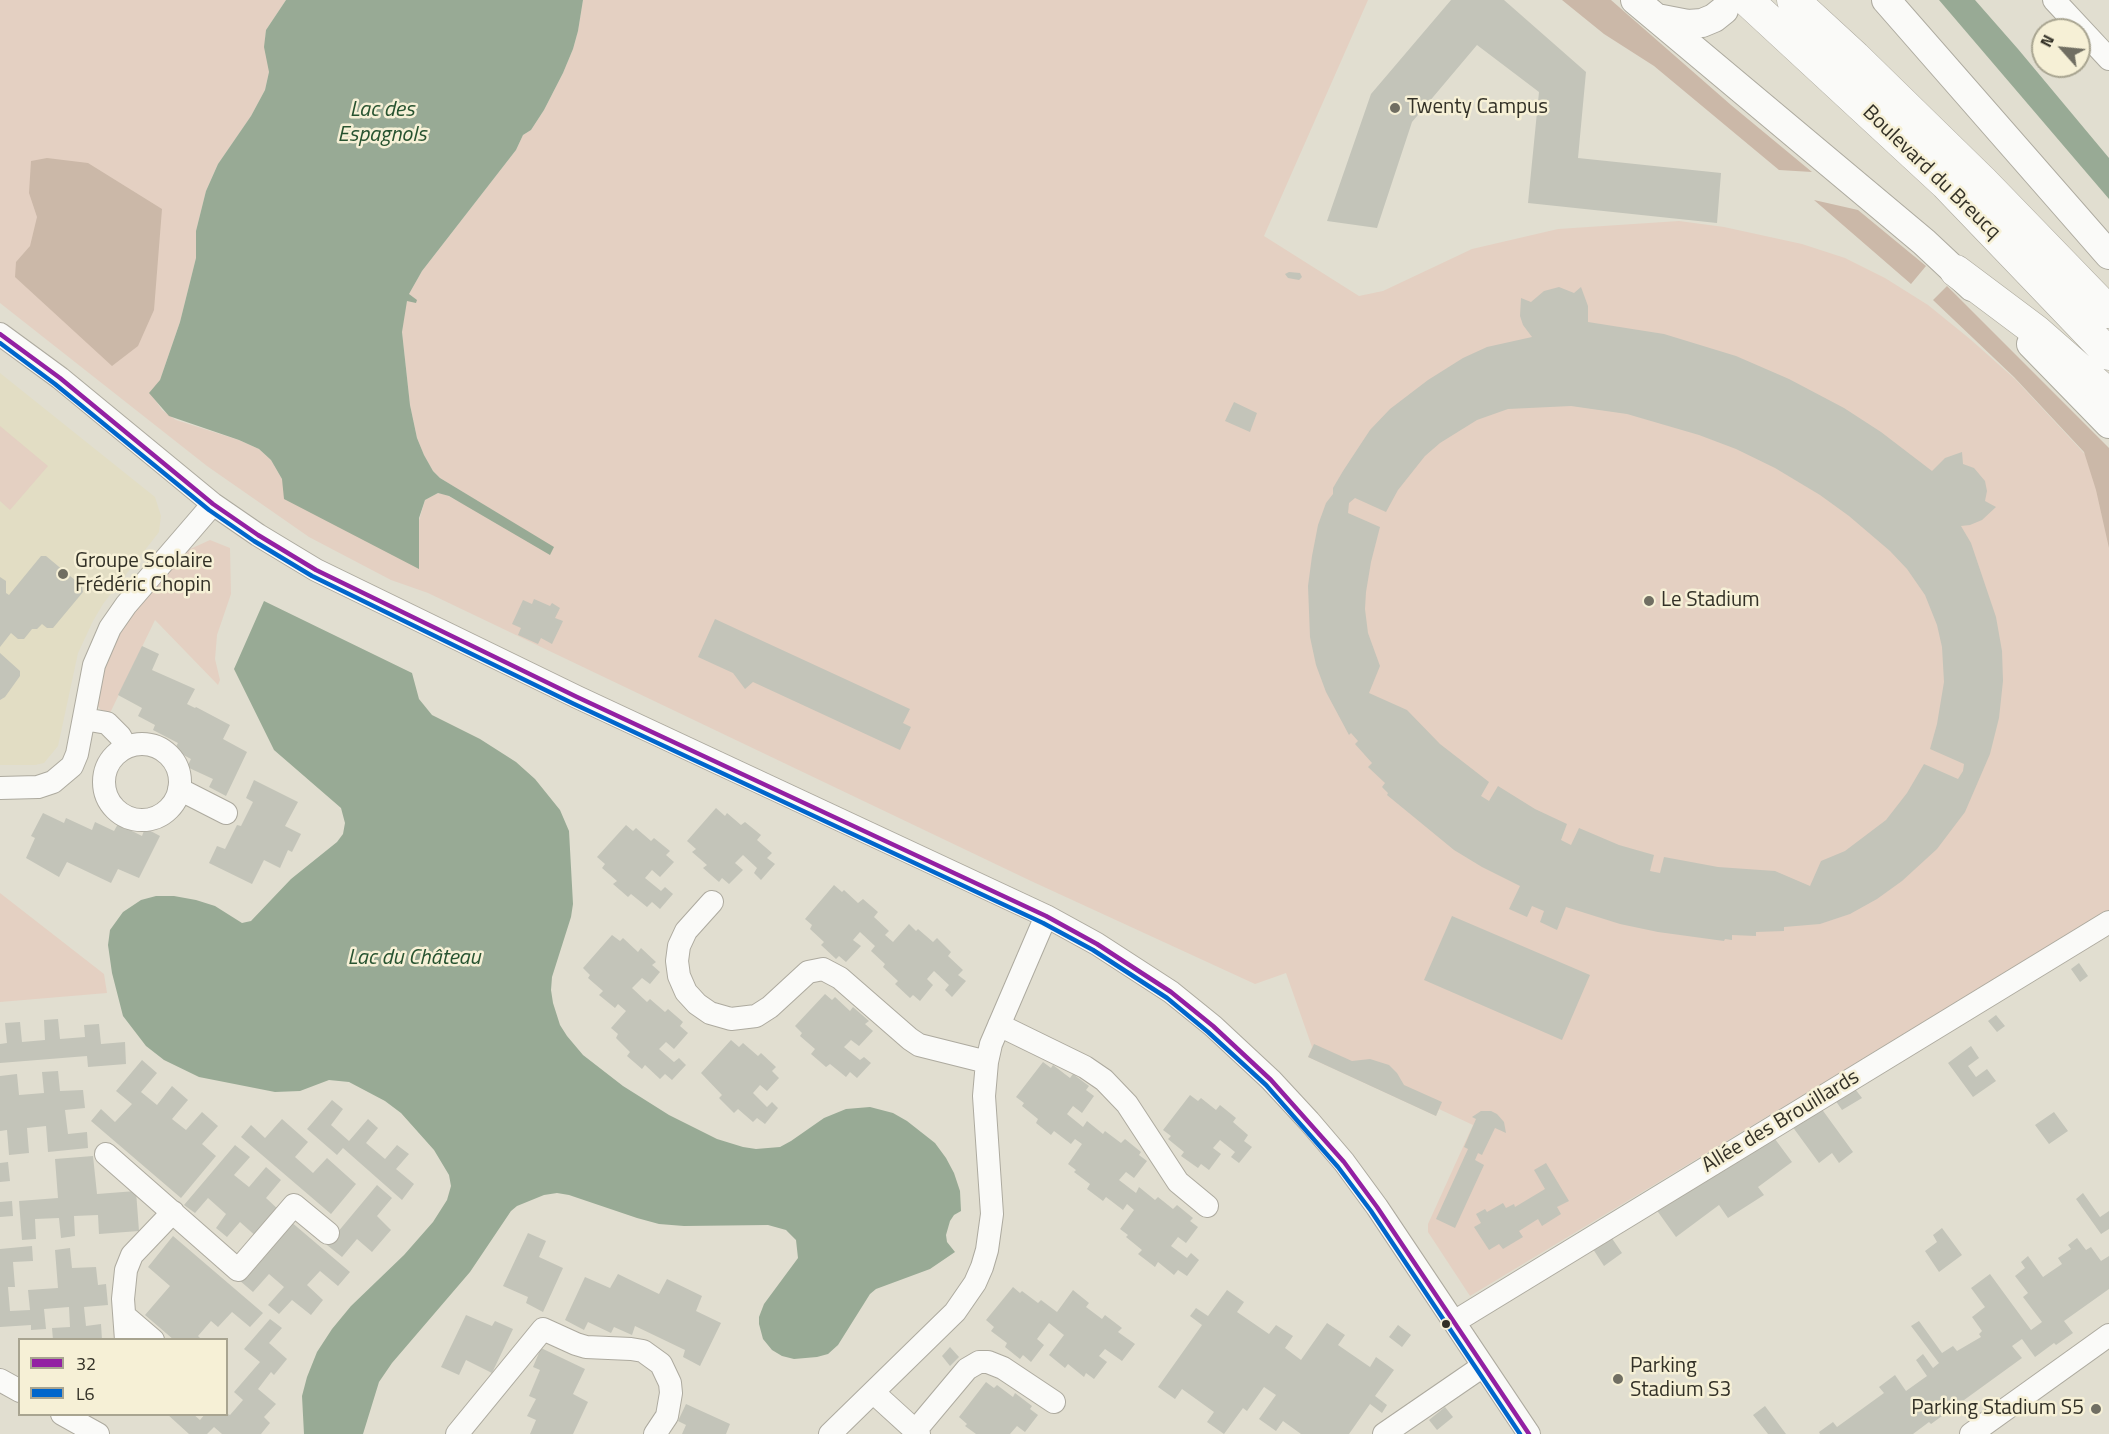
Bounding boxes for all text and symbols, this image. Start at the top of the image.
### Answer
north arrow [2031,18,2091,78]
text: N [2034,30,2060,51]
place label: Twenty Campus [1407,95,1548,121]
water label: Lac des Espagnols [338,98,426,150]
marker: Twenty Campus [1388,101,1402,115]
street label: Boulevard du Breucq [1857,101,2005,245]
place label: Groupe Scolaire Frédéric Chopin [75,549,213,599]
marker: Groupe Scolaire Frédéric Chopin [56,567,70,581]
place label: Le Stadium [1661,588,1760,614]
marker: Le Stadium [1642,594,1656,608]
water label: Lac du Château [347,946,481,972]
street label: Allée des Brouillards [1698,1065,1864,1179]
unlabelled marker [1440,1318,1452,1330]
legend [18,1338,228,1416]
text: 32 [76,1350,96,1377]
place label: Parking Stadium S3 [1630,1354,1731,1404]
marker: Parking Stadium S3 [1611,1372,1625,1386]
text: L6 [76,1380,95,1407]
place label: Parking Stadium S5 [1911,1396,2084,1422]
marker: Parking Stadium S5 [2089,1402,2103,1416]

